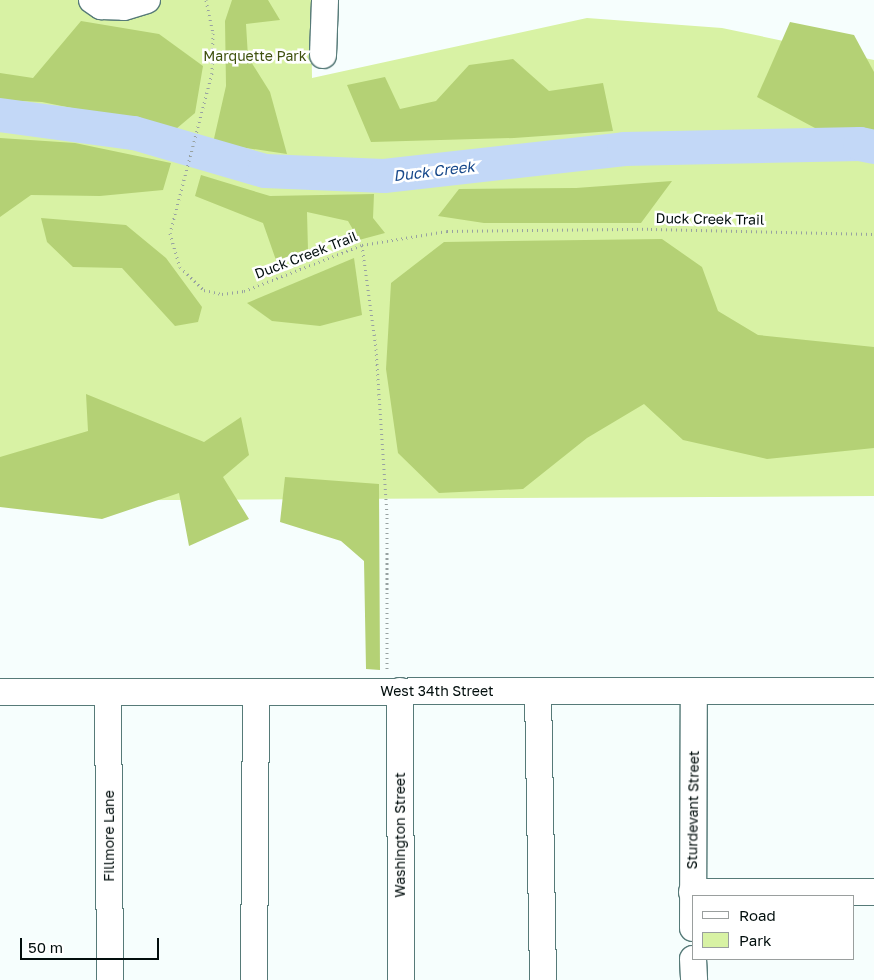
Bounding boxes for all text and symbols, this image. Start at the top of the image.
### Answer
park label: Marquette Park [203,48,307,64]
water label: Duck Creek [392,157,476,185]
street label: Duck Creek Trail [656,210,764,228]
street label: Duck Creek Trail [252,228,360,282]
street label: West 34th Street [380,683,494,699]
street label: Sturdevant Street [684,750,702,870]
street label: Washington Street [392,772,408,898]
street label: Fillmore Lane [101,790,117,882]
legend [692,895,854,960]
text: Road [739,906,776,924]
scale bar [22,928,161,960]
text: Park [739,931,771,949]
text: 50 m [28,938,63,956]

